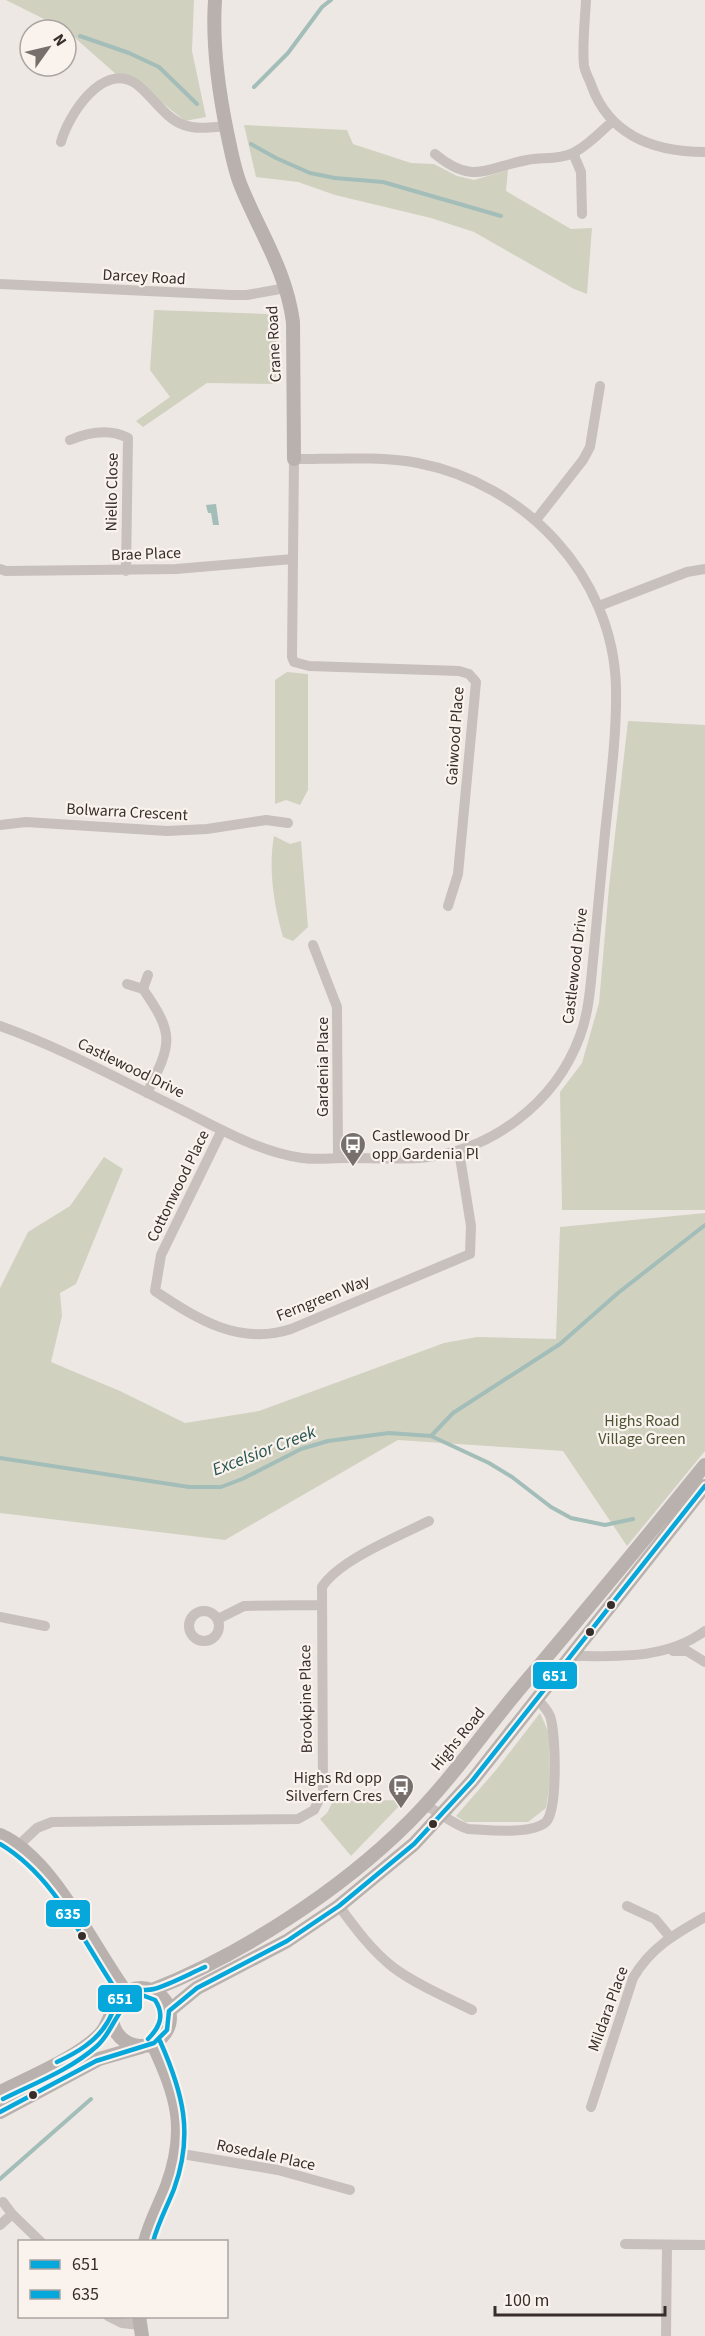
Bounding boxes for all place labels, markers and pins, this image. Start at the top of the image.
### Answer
place label: Castlewood Dr opp Gardenia Pl [372,1125,479,1165]
bus stop icon: Castlewood Dr opp Gardenia Pl [338,1130,368,1168]
unlabelled marker [605,1599,617,1611]
unlabelled marker [584,1626,596,1638]
place label: Highs Rd opp Silverfern Cres [285,1767,382,1807]
bus stop icon: Highs Rd opp Silverfern Cres [386,1772,416,1810]
unlabelled marker [427,1818,439,1830]
unlabelled marker [76,1930,88,1942]
unlabelled marker [27,2089,39,2101]

